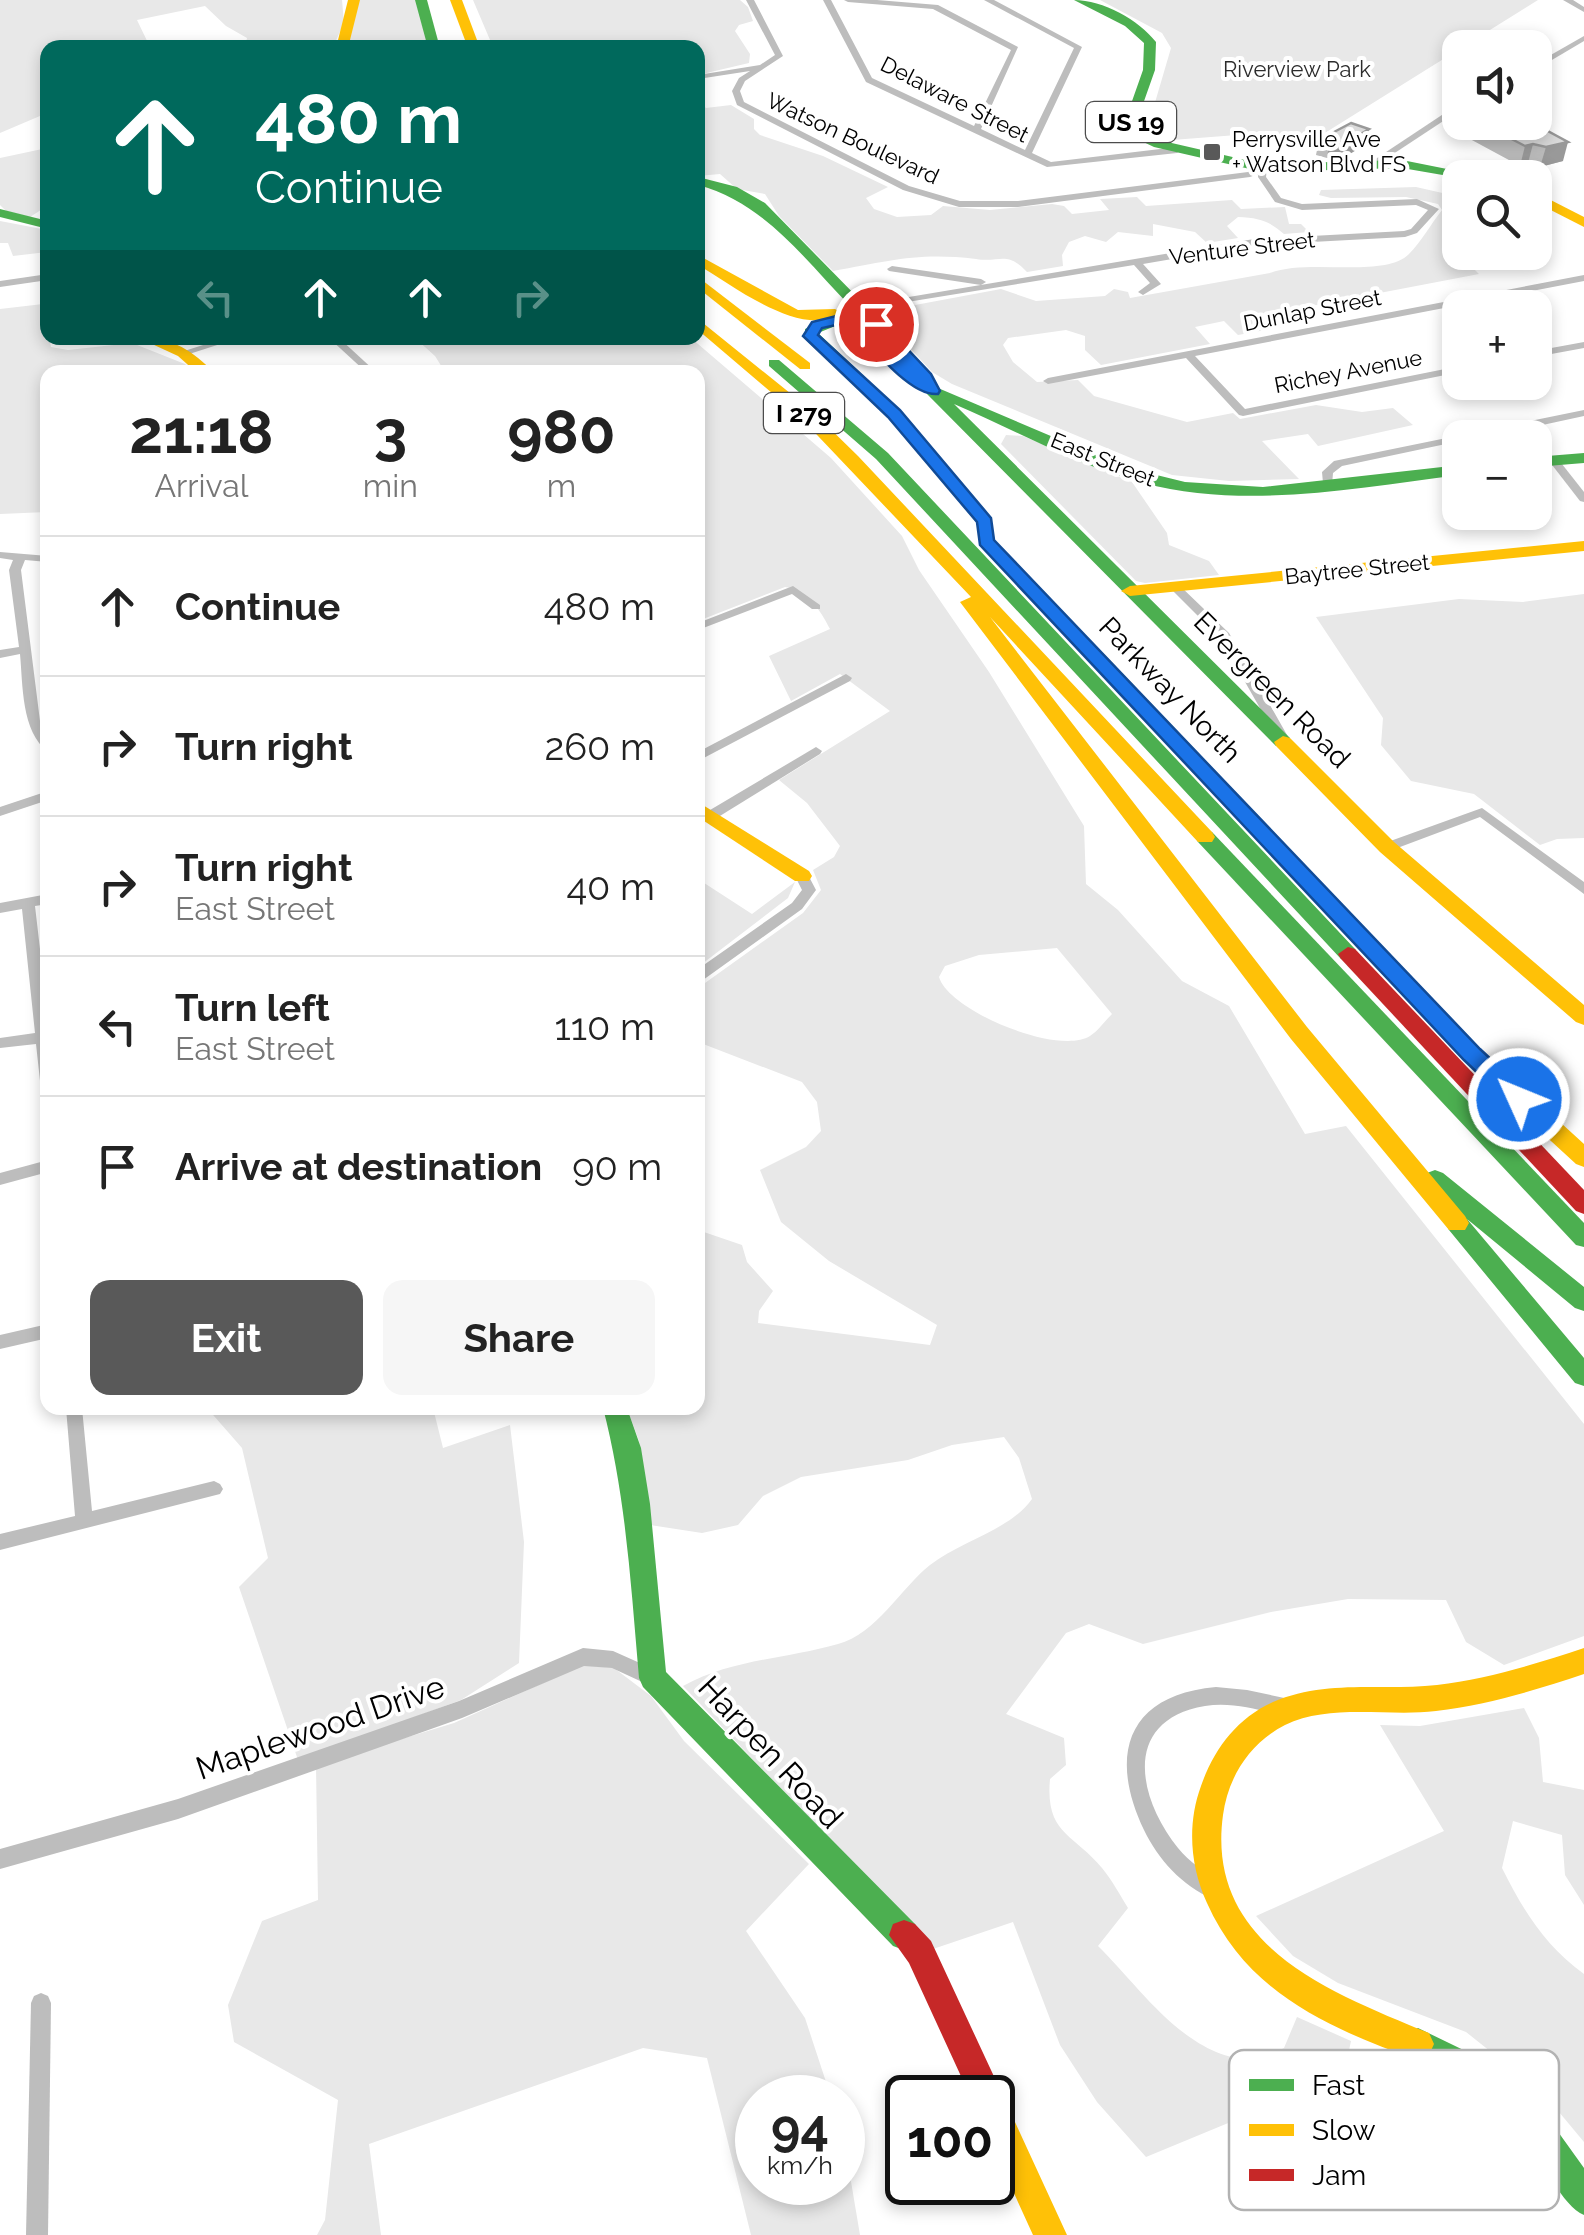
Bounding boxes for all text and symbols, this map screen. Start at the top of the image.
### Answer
map controls [1442,30,1552,530]
button: sound [1442,30,1552,140]
street label: Delaware Street [877,50,1034,148]
park label: Riverview Park [1223,56,1371,82]
text: 480 m [255,77,462,159]
icon: ahead [90,80,220,210]
street label: Watson Boulevard [763,87,943,189]
road number: US 19 [1086,102,1176,142]
place label: Perrysville Ave + Watson Blvd FS [1232,126,1406,177]
marker: Perrysville Ave + Watson Blvd FS [1201,141,1223,163]
button: search [1442,160,1552,270]
text: Continue [255,161,443,214]
street label: Venture Street [1168,226,1317,270]
icon: left [188,270,243,325]
icon: ahead [293,270,348,325]
icon: ahead [398,270,453,325]
icon: right [503,270,558,325]
pin [834,282,919,367]
street label: Dunlap Street [1241,284,1384,336]
button: + [1442,290,1552,400]
icon: arrive [849,297,904,352]
street label: Richey Avenue [1272,344,1424,398]
road number: I 279 [764,393,844,433]
text: 21:18 [129,397,274,467]
text: 3 [374,397,407,467]
text: 980 [507,397,616,467]
button: − [1442,420,1552,530]
street label: East Street [1047,426,1159,492]
text: Arrival [154,467,248,504]
text: min [363,467,418,504]
text: m [547,467,576,504]
street label: Baytree Street [1283,548,1431,590]
icon: ahead [90,579,145,634]
text: Continue [175,584,340,629]
text: 480 m [544,584,655,629]
street label: Evergreen Road [1187,605,1357,775]
street label: Parkway North [1092,610,1248,770]
icon: right [90,719,145,774]
text: Turn right [175,724,352,769]
text: 260 m [544,724,655,769]
text: Turn right [175,845,352,890]
icon: right [90,859,145,914]
text: 40 m [566,864,655,909]
text: East Street [175,890,335,927]
text: Turn left [175,985,330,1030]
icon: left [90,999,145,1054]
text: 110 m [555,1004,655,1049]
text: East Street [175,1030,335,1067]
position arrow [1467,1047,1571,1151]
icon: arrive [90,1139,145,1194]
text: Arrive at destination [175,1144,542,1189]
text: 90 m [572,1144,662,1189]
button: Exit [90,1280,363,1395]
button: Share [383,1280,655,1395]
street label: Maplewood Drive [191,1667,449,1787]
street label: Harpen Road [691,1668,851,1836]
legend [1229,2050,1559,2210]
text: Fast [1312,2069,1365,2102]
speed limit sign: 100 [885,2075,1015,2205]
text: 94 [771,2098,829,2157]
text: Slow [1312,2114,1376,2147]
text: km/h [767,2150,833,2180]
text: Jam [1312,2159,1366,2192]

